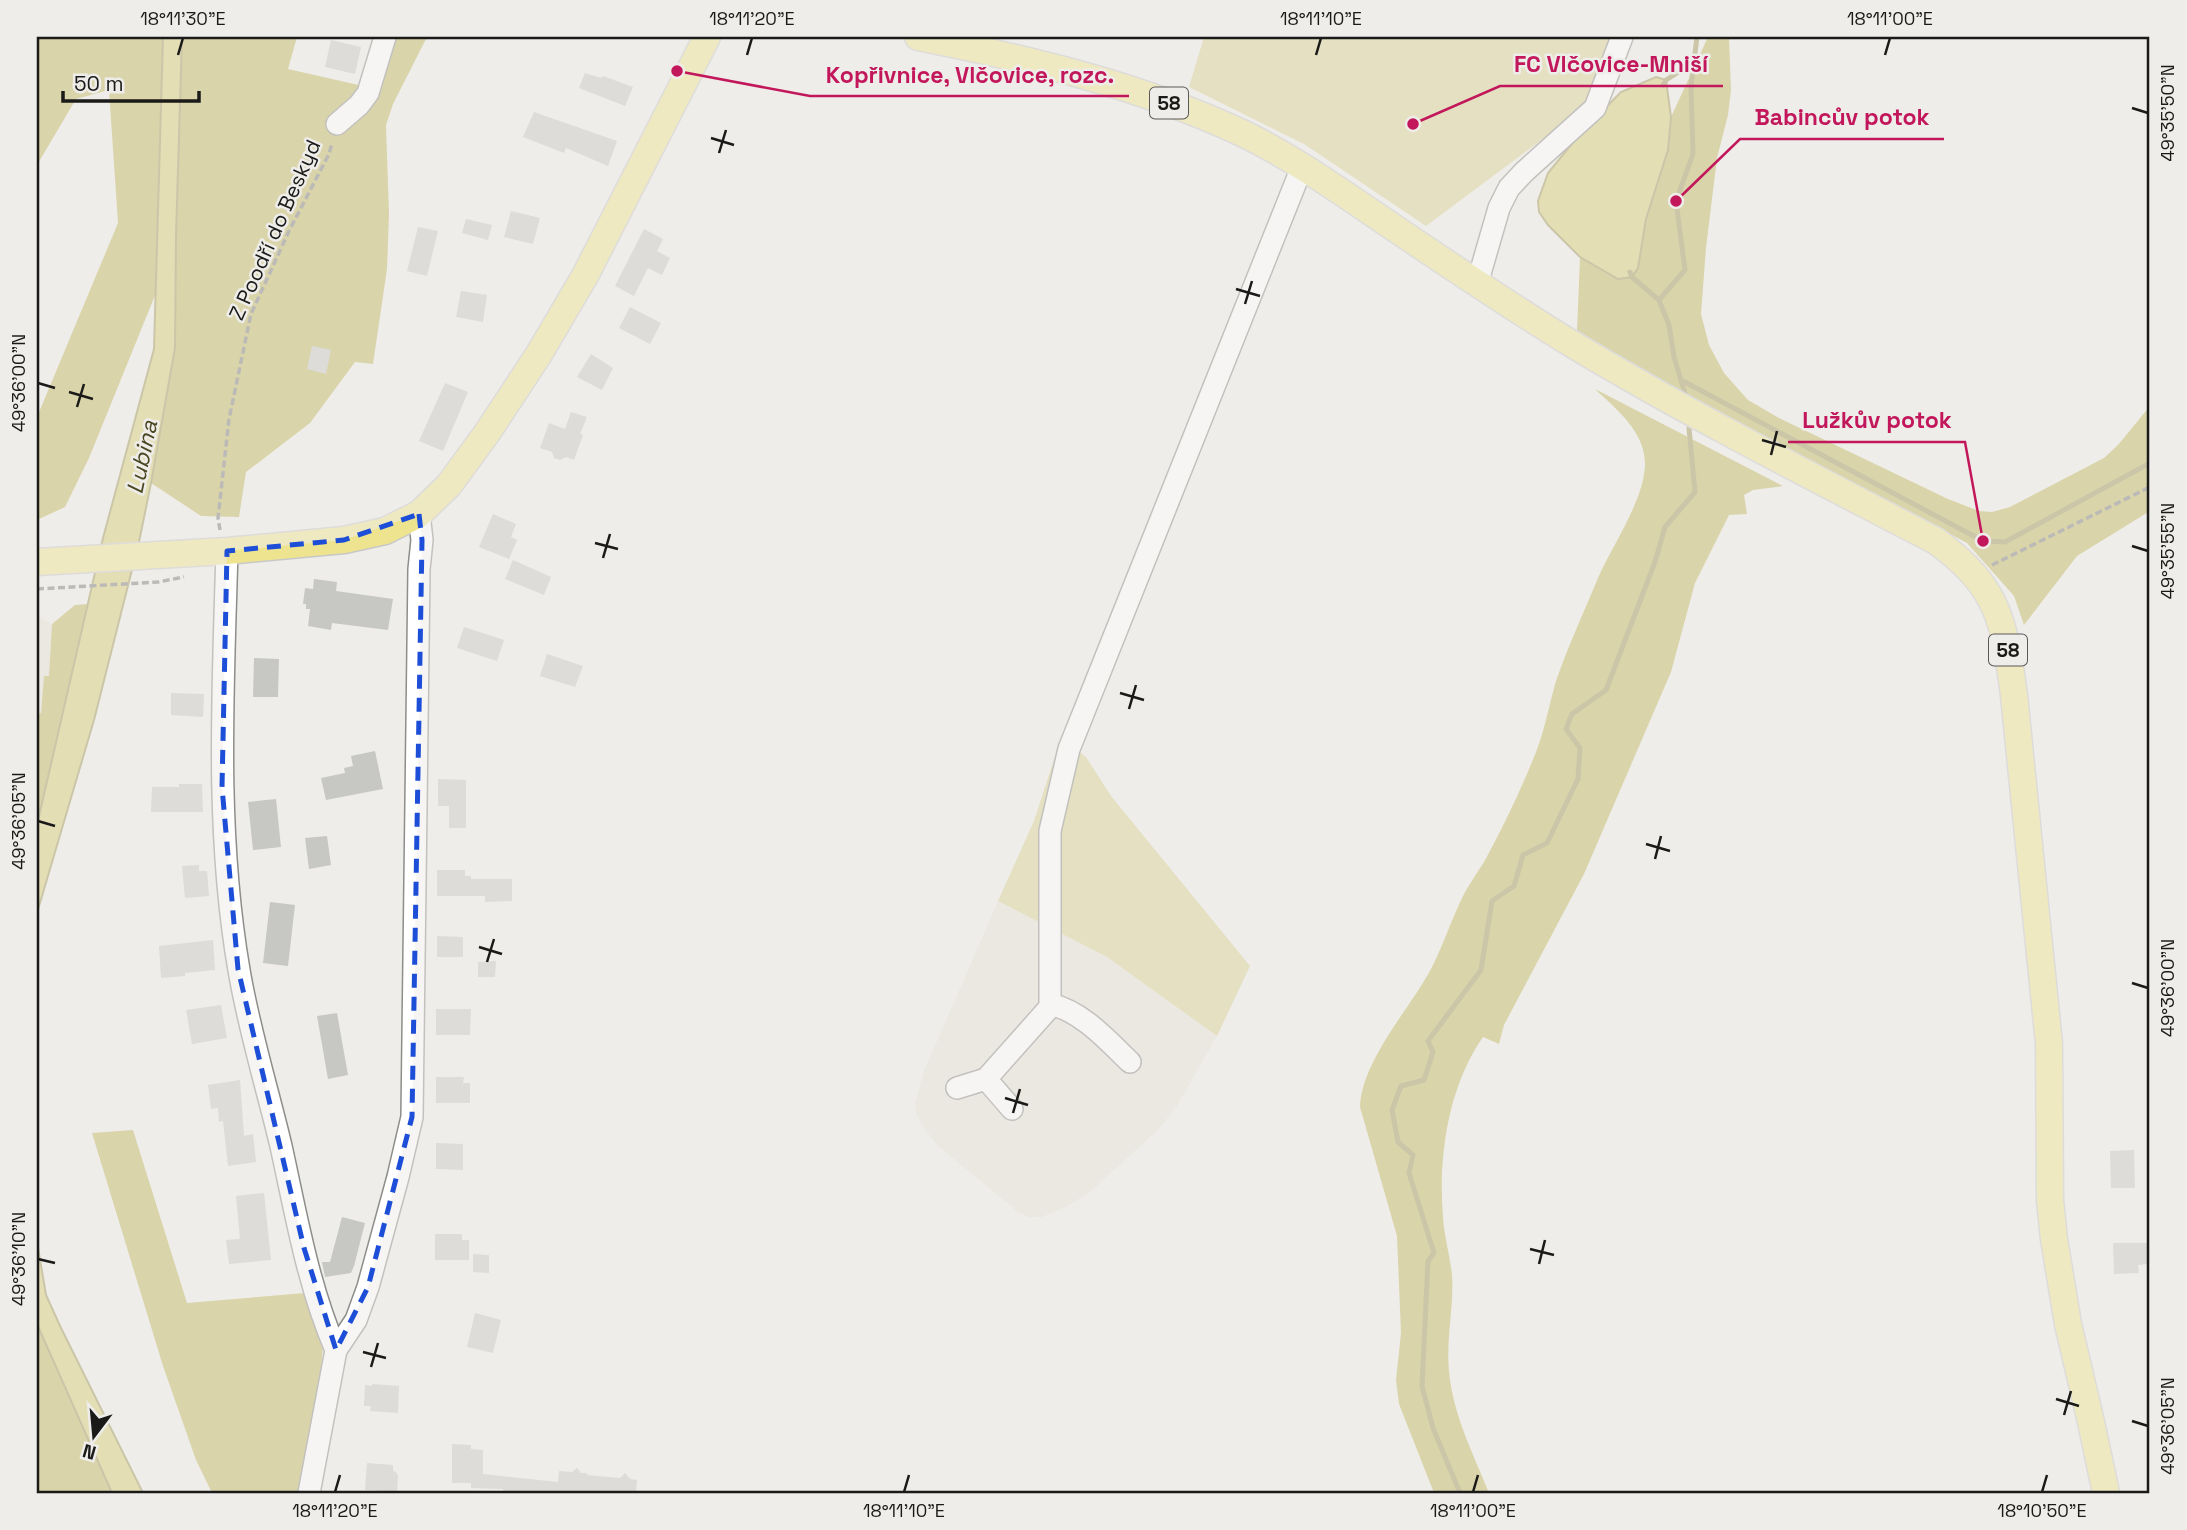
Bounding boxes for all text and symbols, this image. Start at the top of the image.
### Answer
text: 18°11'30"E [140,7,226,30]
text: 18°11'20"E [709,7,795,30]
text: 18°11'10"E [1280,7,1362,30]
text: 18°11'00"E [1847,7,1933,30]
callout: FC Vlčovice-Mniší [1500,42,1723,86]
text: FC Vlčovice-Mniší [1514,49,1709,79]
callout: Kopřivnice, Vlčovice, rozc. [810,52,1129,96]
scale bar [63,60,200,104]
text: Kopřivnice, Vlčovice, rozc. [826,60,1114,90]
text: 49°35'50"N [2156,64,2179,162]
text: 50 m [74,70,124,97]
road number: 58 [1150,88,1188,118]
callout: Babincův potok [1740,95,1944,139]
text: Babincův potok [1754,102,1930,132]
street label: Z Poodří do Beskyd [223,135,326,324]
text: 49°36'00"N [7,334,30,432]
callout: Lužkův potok [1788,398,1965,442]
text: Lužkův potok [1802,405,1952,435]
water label: Lubina [120,417,165,496]
text: 49°35'55"N [2156,503,2179,599]
road number: 58 [1989,635,2027,666]
text: 49°36'05"N [7,772,30,870]
text: 49°36'00"N [2156,939,2179,1037]
text: 49°36'10"N [7,1212,30,1306]
text: 49°36'05"N [2156,1377,2179,1475]
north arrow [60,1400,130,1470]
text: N [80,1438,99,1466]
text: 18°11'20"E [292,1499,378,1522]
text: 18°11'10"E [863,1499,945,1522]
text: 18°11'00"E [1430,1499,1516,1522]
text: 18°10'50"E [1997,1499,2087,1522]

